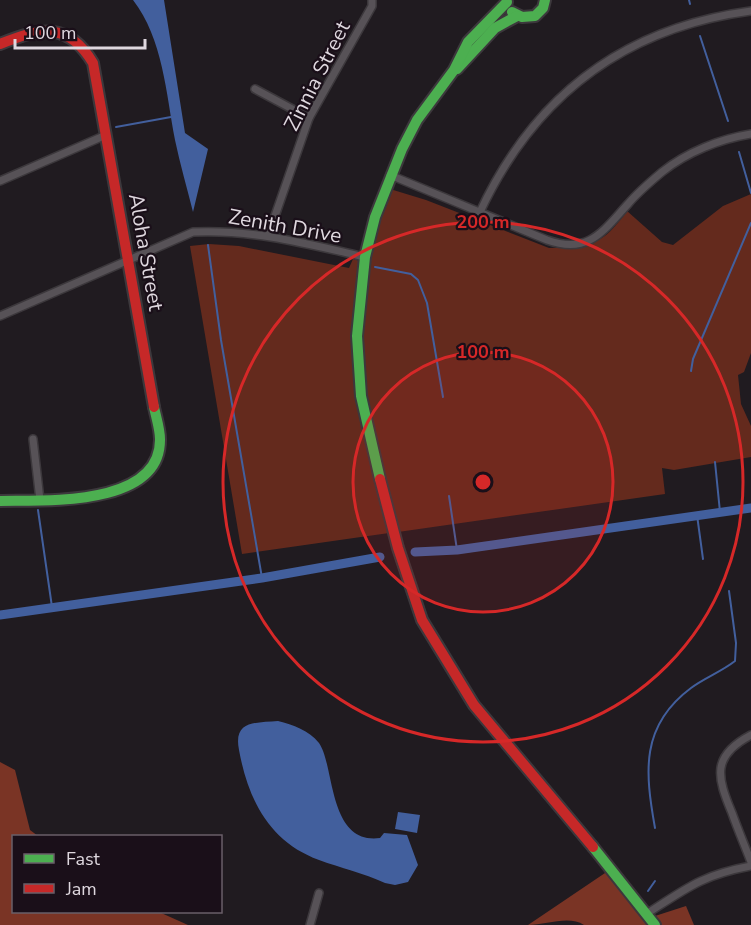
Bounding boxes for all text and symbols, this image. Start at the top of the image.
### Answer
scale bar [15,12,146,50]
street label: Zinnia Street [277,16,357,136]
text: 100 m [24,21,76,45]
street label: Aloha Street [122,191,170,314]
street label: Zenith Drive [226,202,344,250]
text: 200 m [456,210,510,234]
text: 100 m [456,340,510,364]
centre of rings [473,472,493,492]
legend [12,835,222,913]
text: Fast [66,847,101,871]
text: Jam [65,877,97,901]

